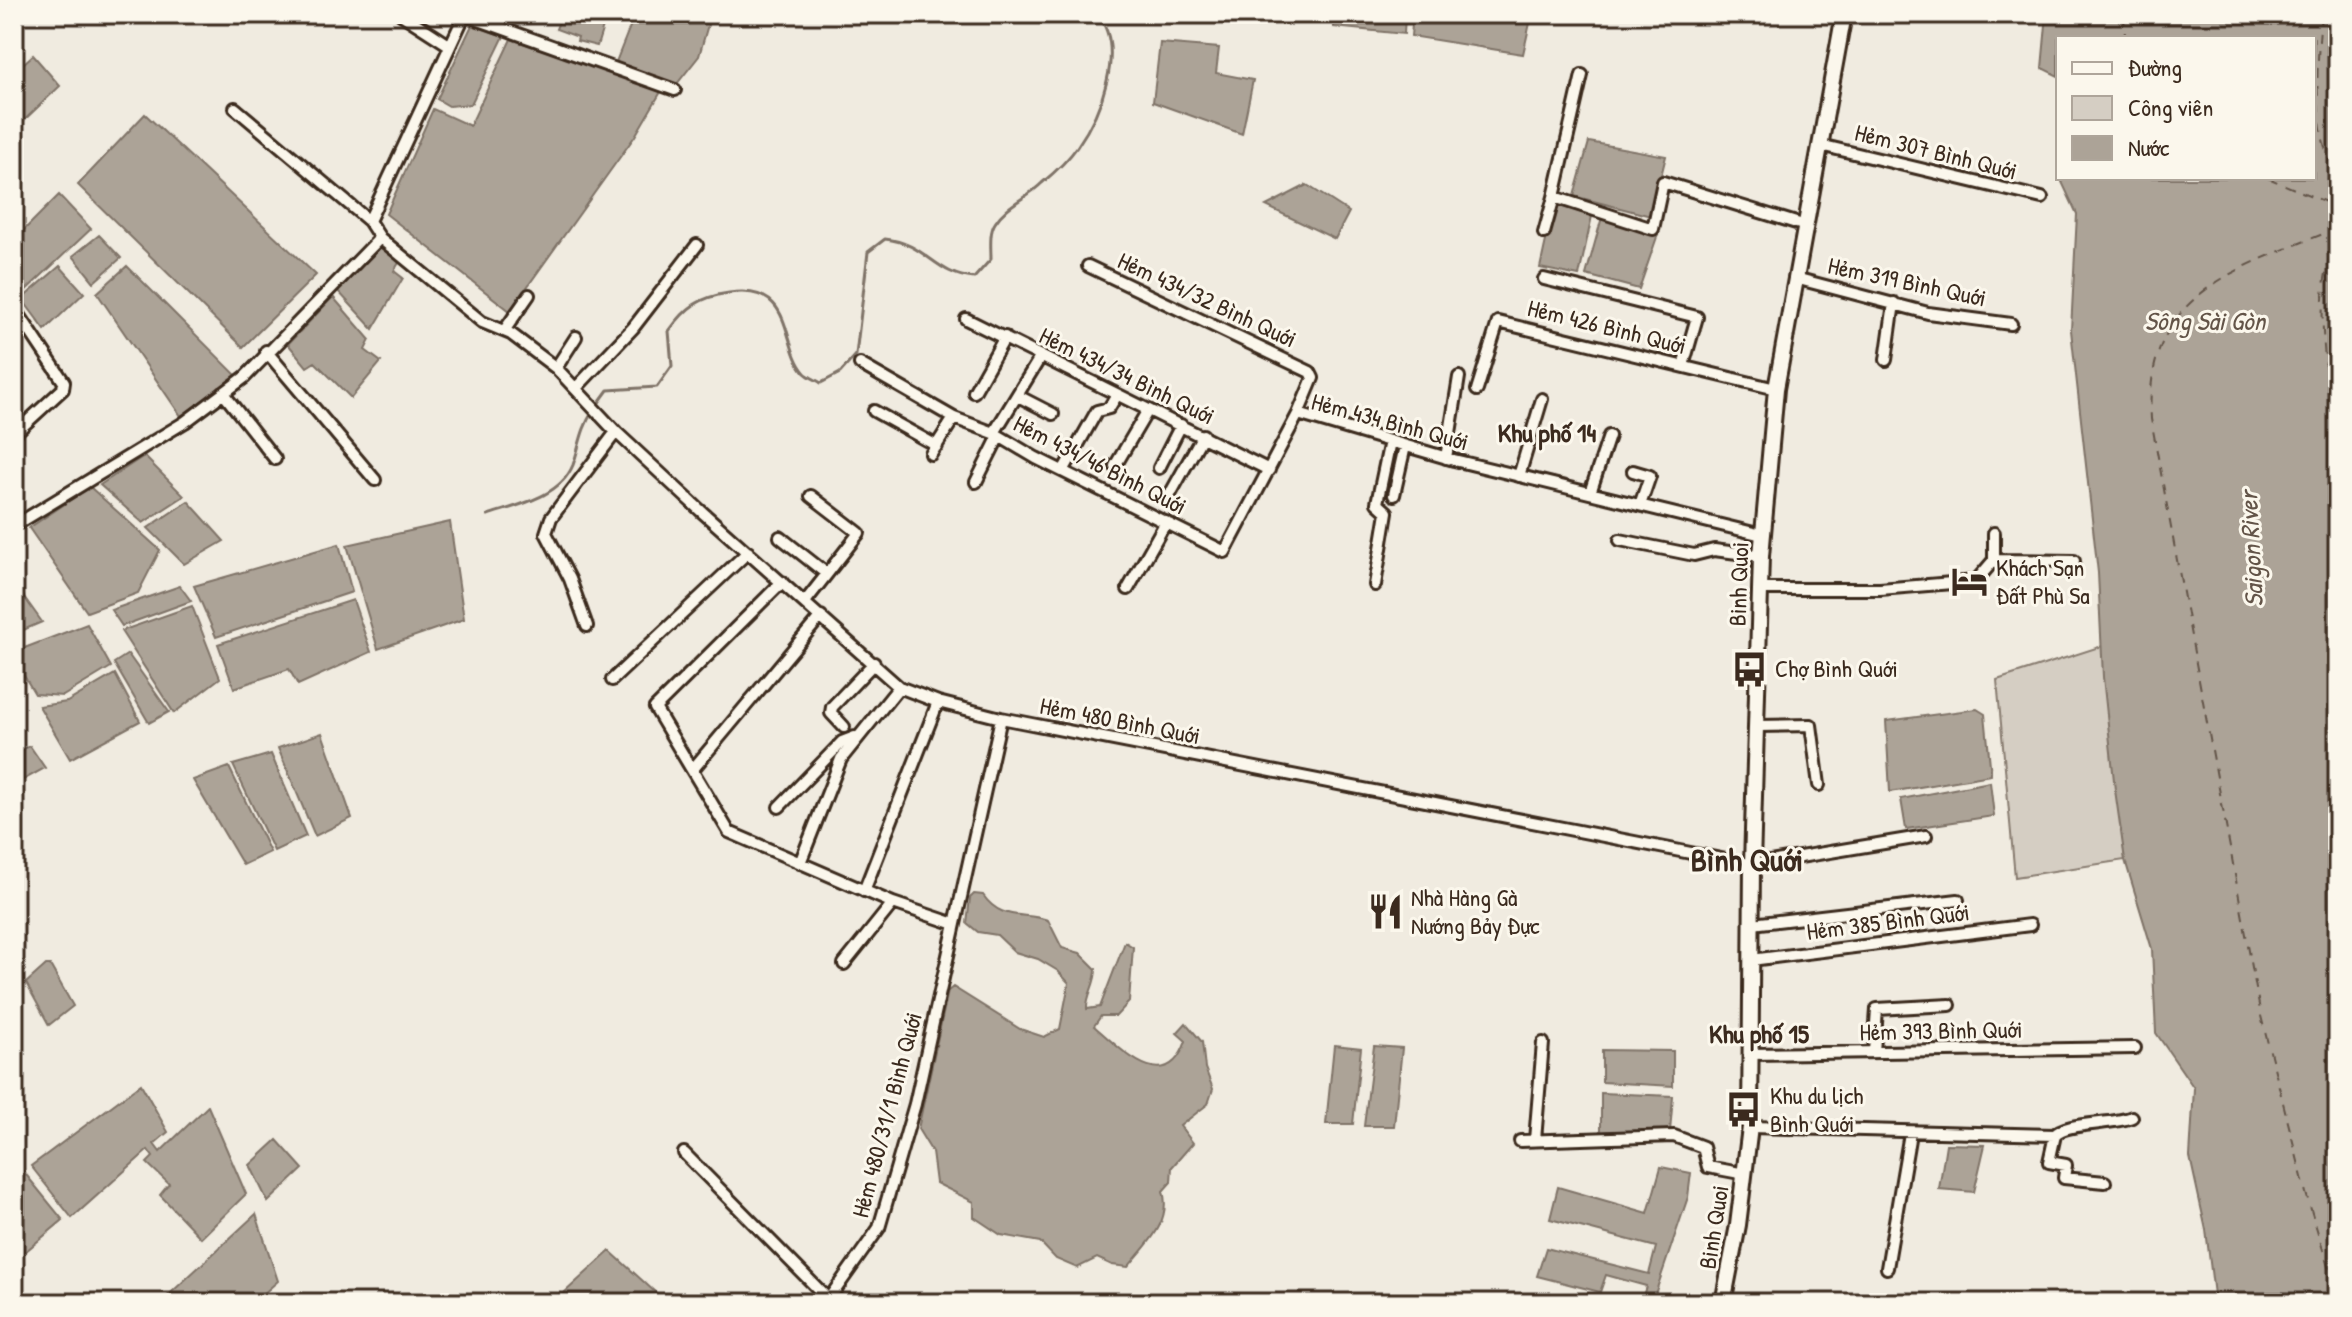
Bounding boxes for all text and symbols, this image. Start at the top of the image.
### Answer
legend [2056,36,2316,180]
text: Đường [2128,51,2182,83]
text: Công viên [2128,91,2213,123]
street label: Hẻm 307 Bình Quới [1852,115,2021,187]
text: Nước [2128,131,2170,163]
street label: Hẻm 434/32 Bình Quới [1113,244,1302,354]
street label: Hẻm 319 Bình Quới [1825,249,1989,313]
street label: Hẻm 426 Bình Quới [1525,291,1690,361]
water label: Sông Sài Gòn [2145,303,2267,339]
street label: Hẻm 434/34 Bình Quới [1035,319,1220,431]
street label: Hẻm 434 Bình Quới [1308,385,1472,457]
street label: Hẻm 434/46 Bình Quới [1009,407,1192,521]
district label: Khu phố 14 [1498,415,1597,451]
water label: Saigon River [2230,487,2272,608]
street label: Binh Quoi [1721,541,1755,627]
place label: Khách Sạn Đất Phù Sa [1996,551,2090,611]
hotel icon: Khách Sạn Đất Phù Sa [1951,563,1989,601]
bus stop icon: Chợ Bình Quới [1730,650,1768,688]
place label: Chợ Bình Quới [1775,652,1898,684]
street label: Hẻm 480 Bình Quới [1037,689,1203,751]
district label: Bình Quới [1691,838,1803,881]
place label: Nhà Hàng Gà Nướng Bảy Đực [1411,881,1540,941]
restaurant icon: Nhà Hàng Gà Nướng Bảy Đực [1366,893,1404,931]
street label: Hẻm 385 Bình Quới [1805,895,1971,947]
street label: Hẻm 480/31/1 Bình Quới [843,1009,929,1221]
street label: Hẻm 393 Bình Quới [1859,1013,2023,1047]
district label: Khu phố 15 [1709,1016,1809,1052]
place label: Khu du lịch Bình Quới [1770,1079,1863,1139]
bus stop icon: Khu du lịch Bình Quới [1725,1091,1763,1129]
street label: Binh Quoi [1691,1183,1735,1271]

